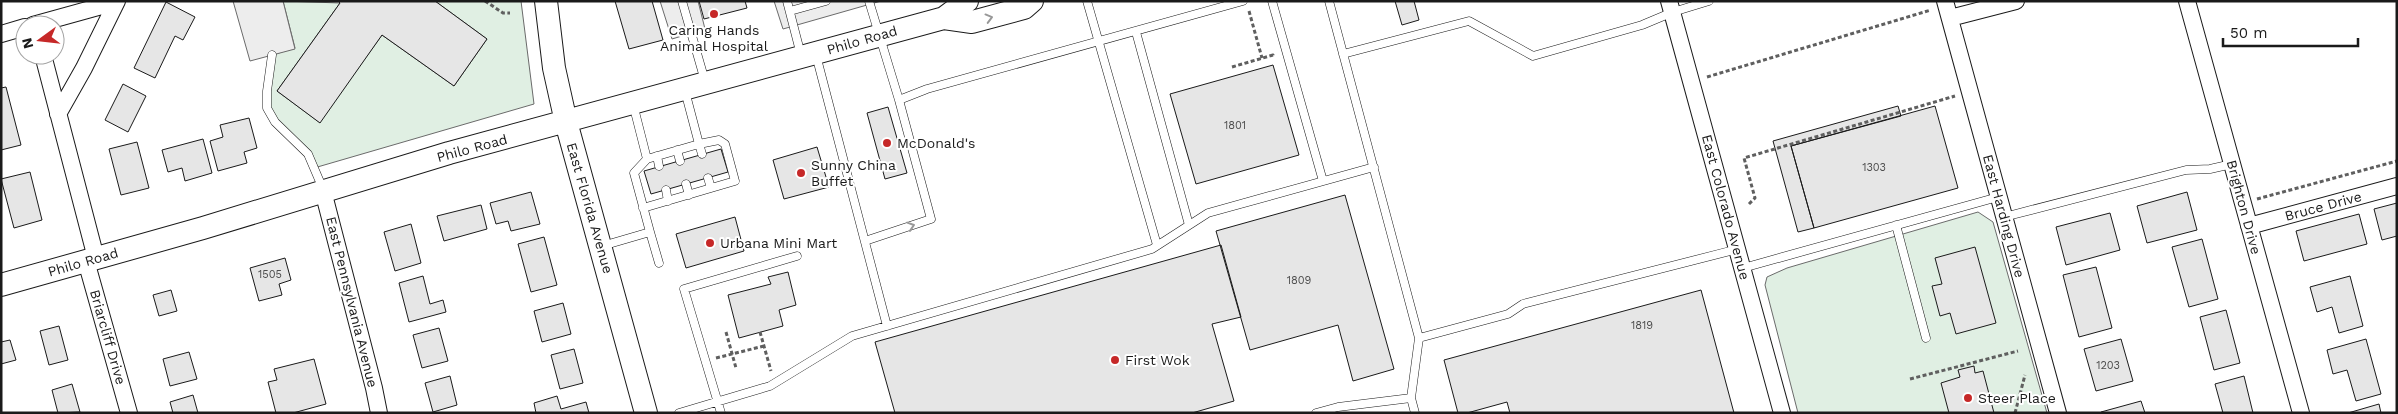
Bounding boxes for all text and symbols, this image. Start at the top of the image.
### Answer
marker: Caring Hands Animal Hospital [708,8,720,20]
one-way arrow [985,13,993,23]
north arrow [15,15,65,65]
scale bar [2223,15,2358,47]
place label: Caring Hands Animal Hospital [660,22,769,54]
street label: Philo Road [825,22,899,58]
text: 50 m [2230,24,2267,42]
text: N [18,36,37,50]
house number: 1801 [1224,119,1246,132]
street label: Philo Road [435,131,509,165]
street label: East Colorado Avenue [1699,133,1753,281]
place label: McDonald's [897,135,975,151]
marker: McDonald's [881,137,893,149]
street label: East Florida Avenue [564,141,616,275]
street label: East Harding Drive [1980,153,2028,279]
place label: Sunny China Buffet [811,157,896,189]
street label: Brighton Drive [2224,158,2264,256]
house number: 1303 [1862,161,1886,174]
marker: Sunny China Buffet [795,167,807,179]
street label: Bruce Drive [2283,188,2363,224]
street label: East Pennsylvania Avenue [323,215,381,389]
one-way arrow [906,221,915,231]
place label: Urbana Mini Mart [720,235,837,251]
marker: Urbana Mini Mart [704,237,716,249]
street label: Philo Road [46,244,120,280]
house number: 1505 [258,268,282,281]
house number: 1809 [1287,274,1312,287]
street label: Briarcliff Drive [87,288,129,386]
house number: 1819 [1631,319,1653,332]
place label: First Wok [1125,352,1190,368]
marker: First Wok [1109,354,1121,366]
house number: 1203 [2096,359,2120,372]
place label: Steer Place [1978,390,2056,406]
marker: Steer Place [1962,392,1974,404]

